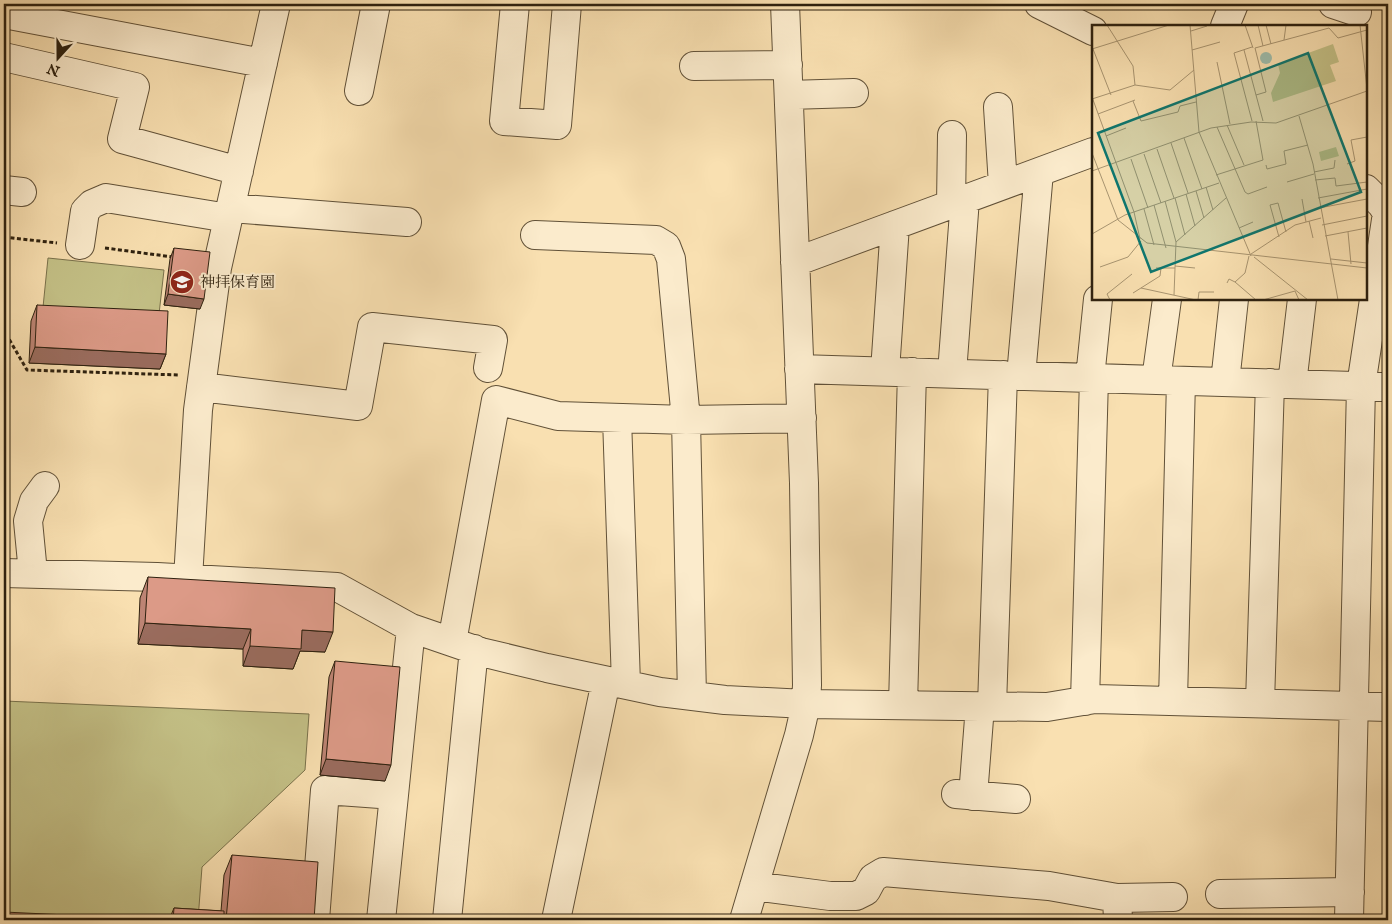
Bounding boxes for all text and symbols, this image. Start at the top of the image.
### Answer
inset map [1092,25,1367,300]
north arrow [32,32,82,82]
text: N [45,59,64,80]
school or university icon: 神拝保育園 [169,269,195,295]
place label: 神拝保育園 [200,273,275,292]

